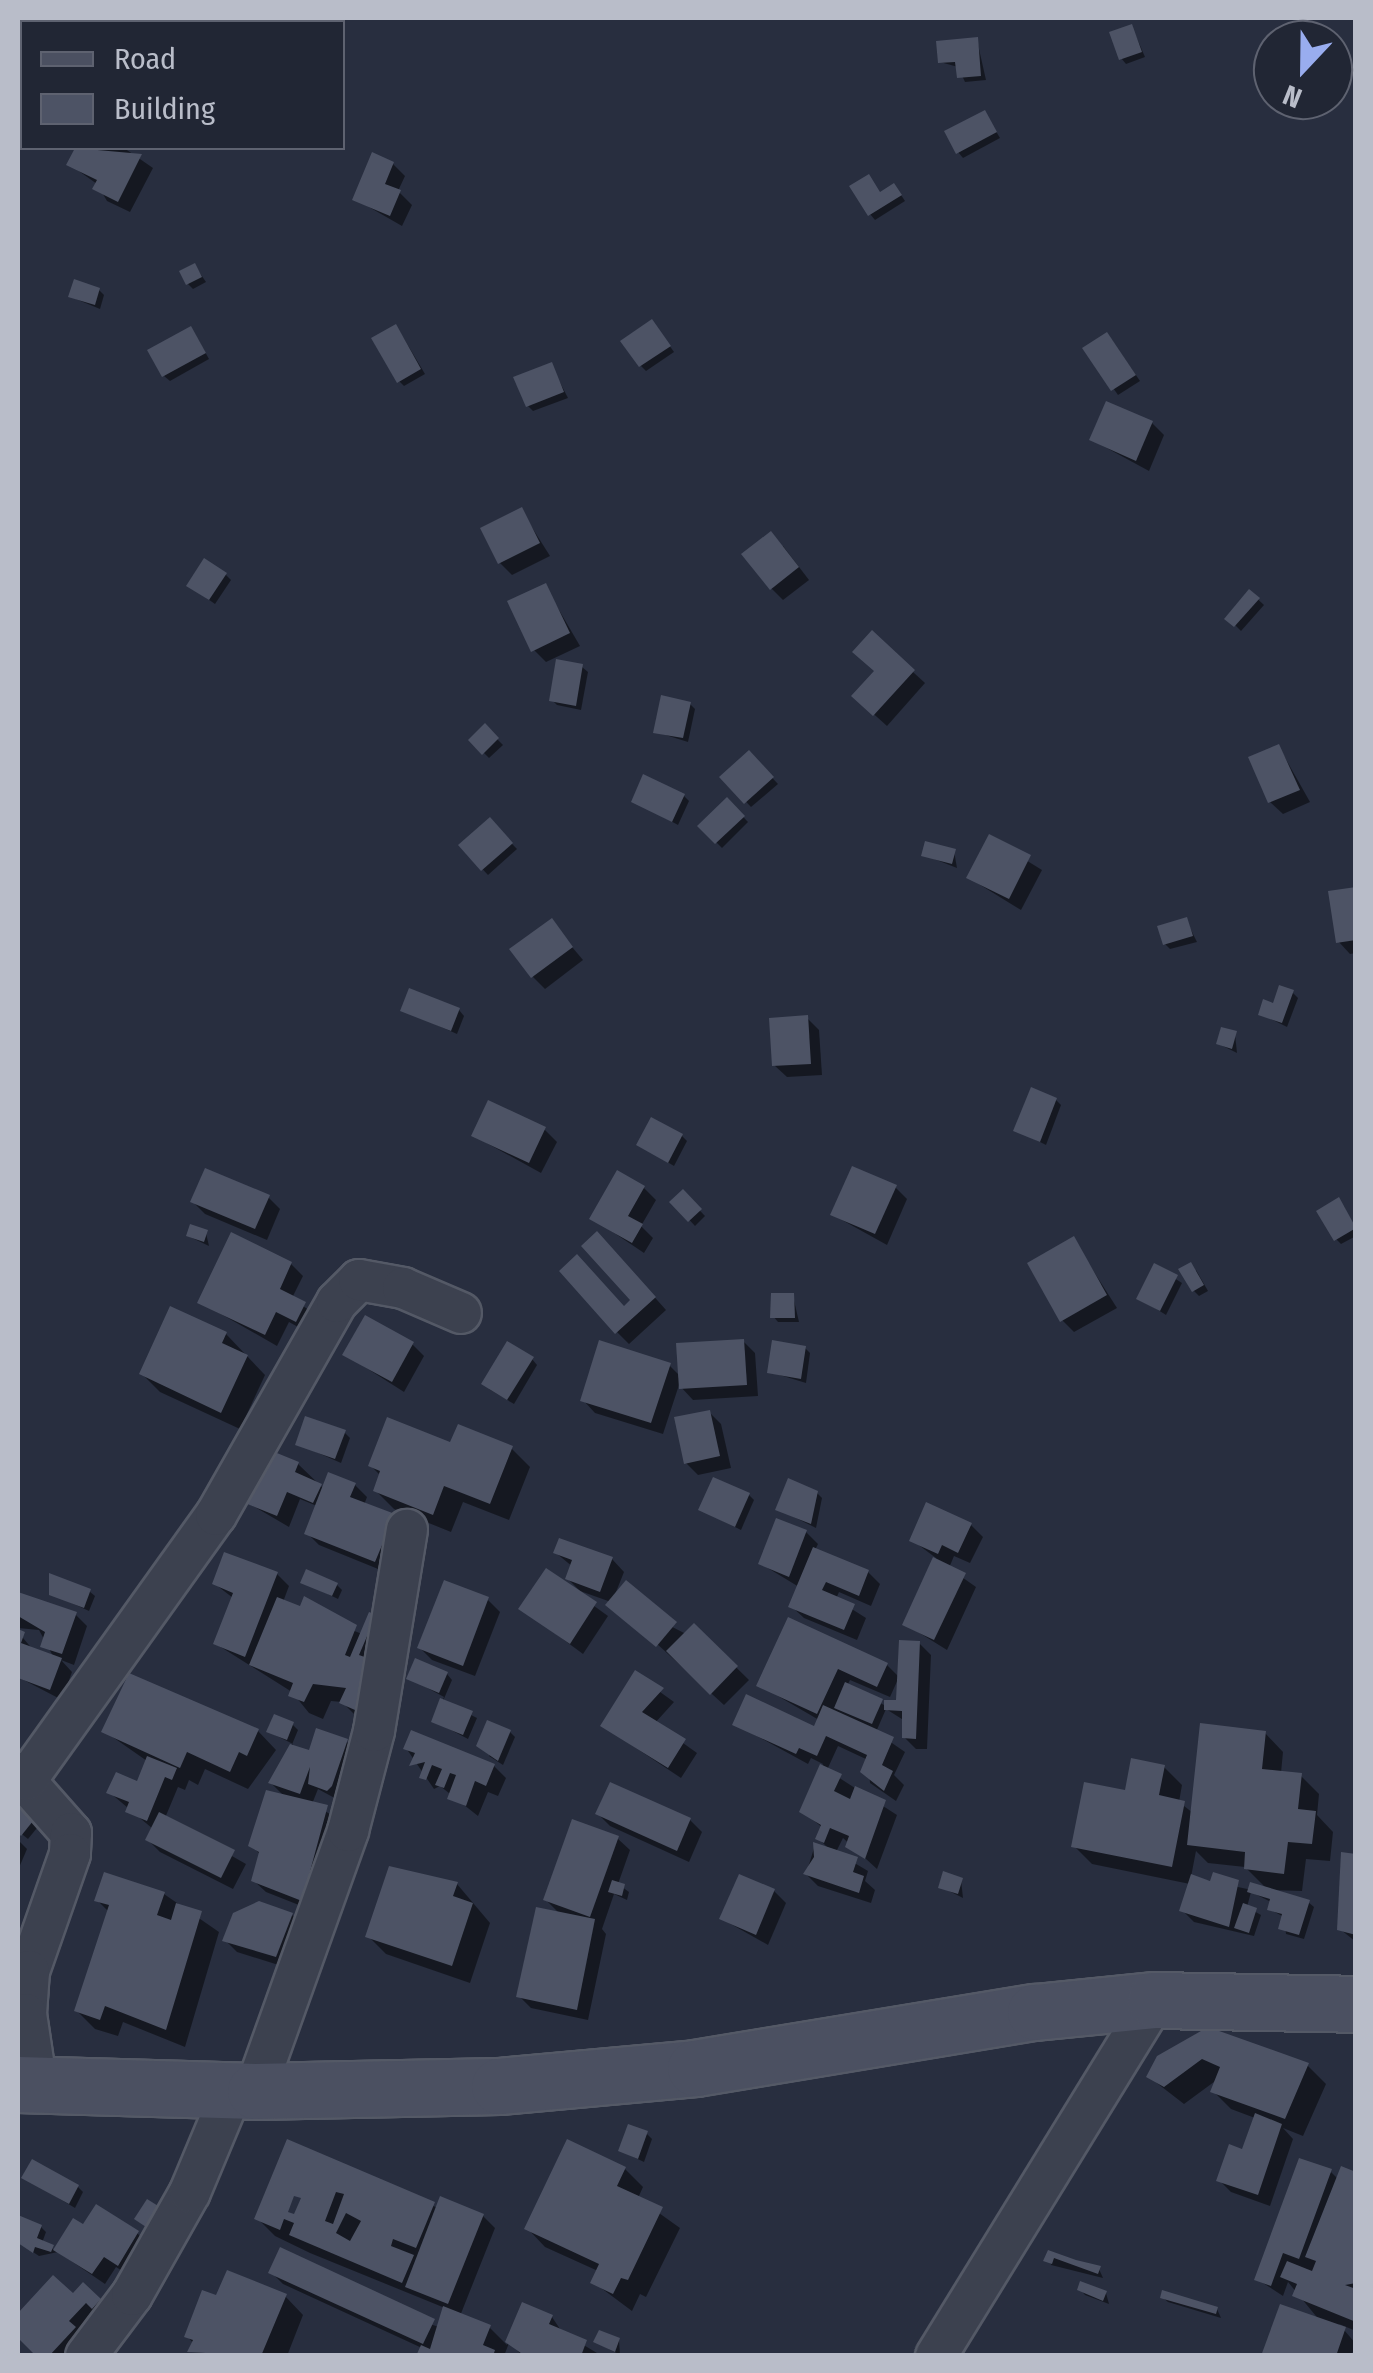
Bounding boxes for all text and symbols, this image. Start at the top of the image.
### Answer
legend [20,20,345,150]
north arrow [1253,20,1353,120]
text: Road [114,41,176,77]
text: N [1278,78,1306,115]
text: Building [114,91,215,127]

